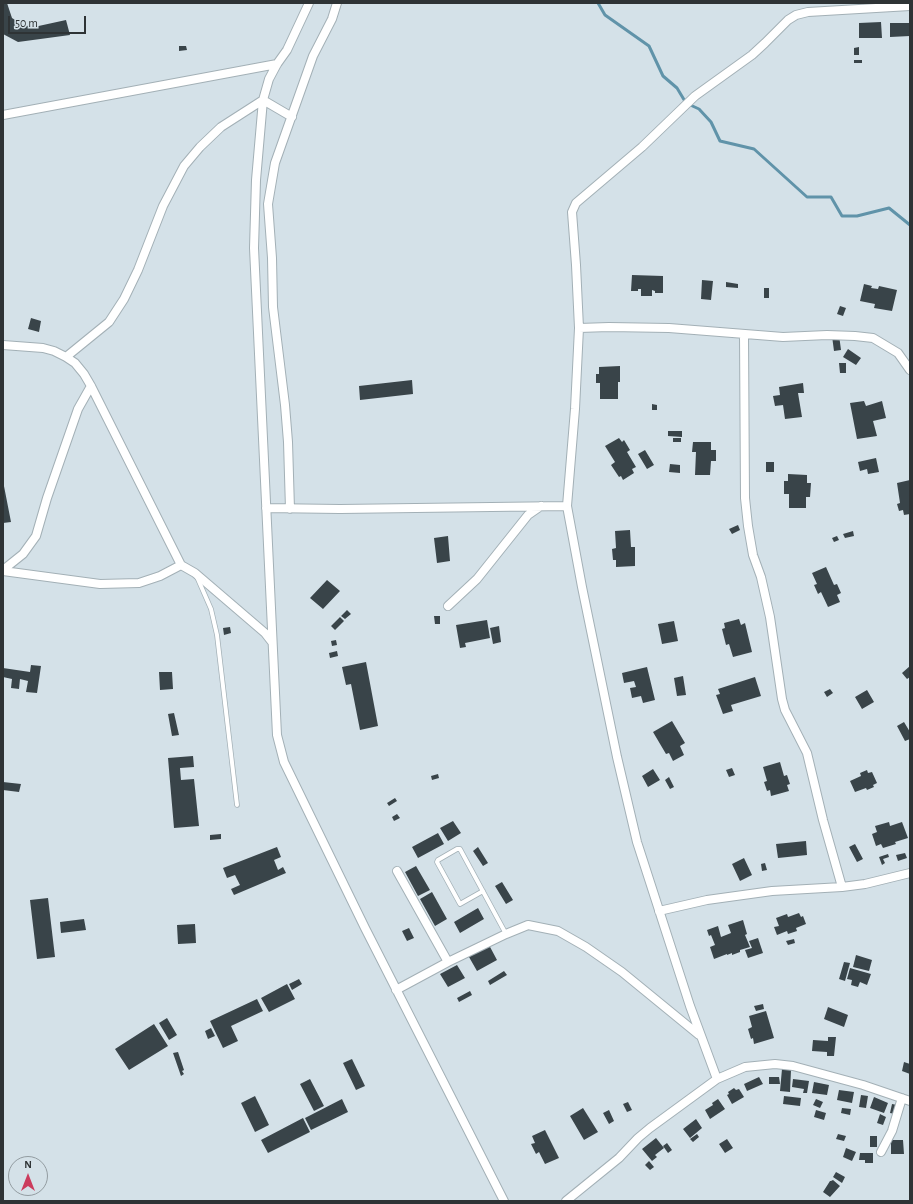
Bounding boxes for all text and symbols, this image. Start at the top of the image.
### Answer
scale bar [10,8,88,34]
text: 50 m [15,17,38,29]
north arrow [8,1156,48,1196]
text: N [24,1159,32,1170]

